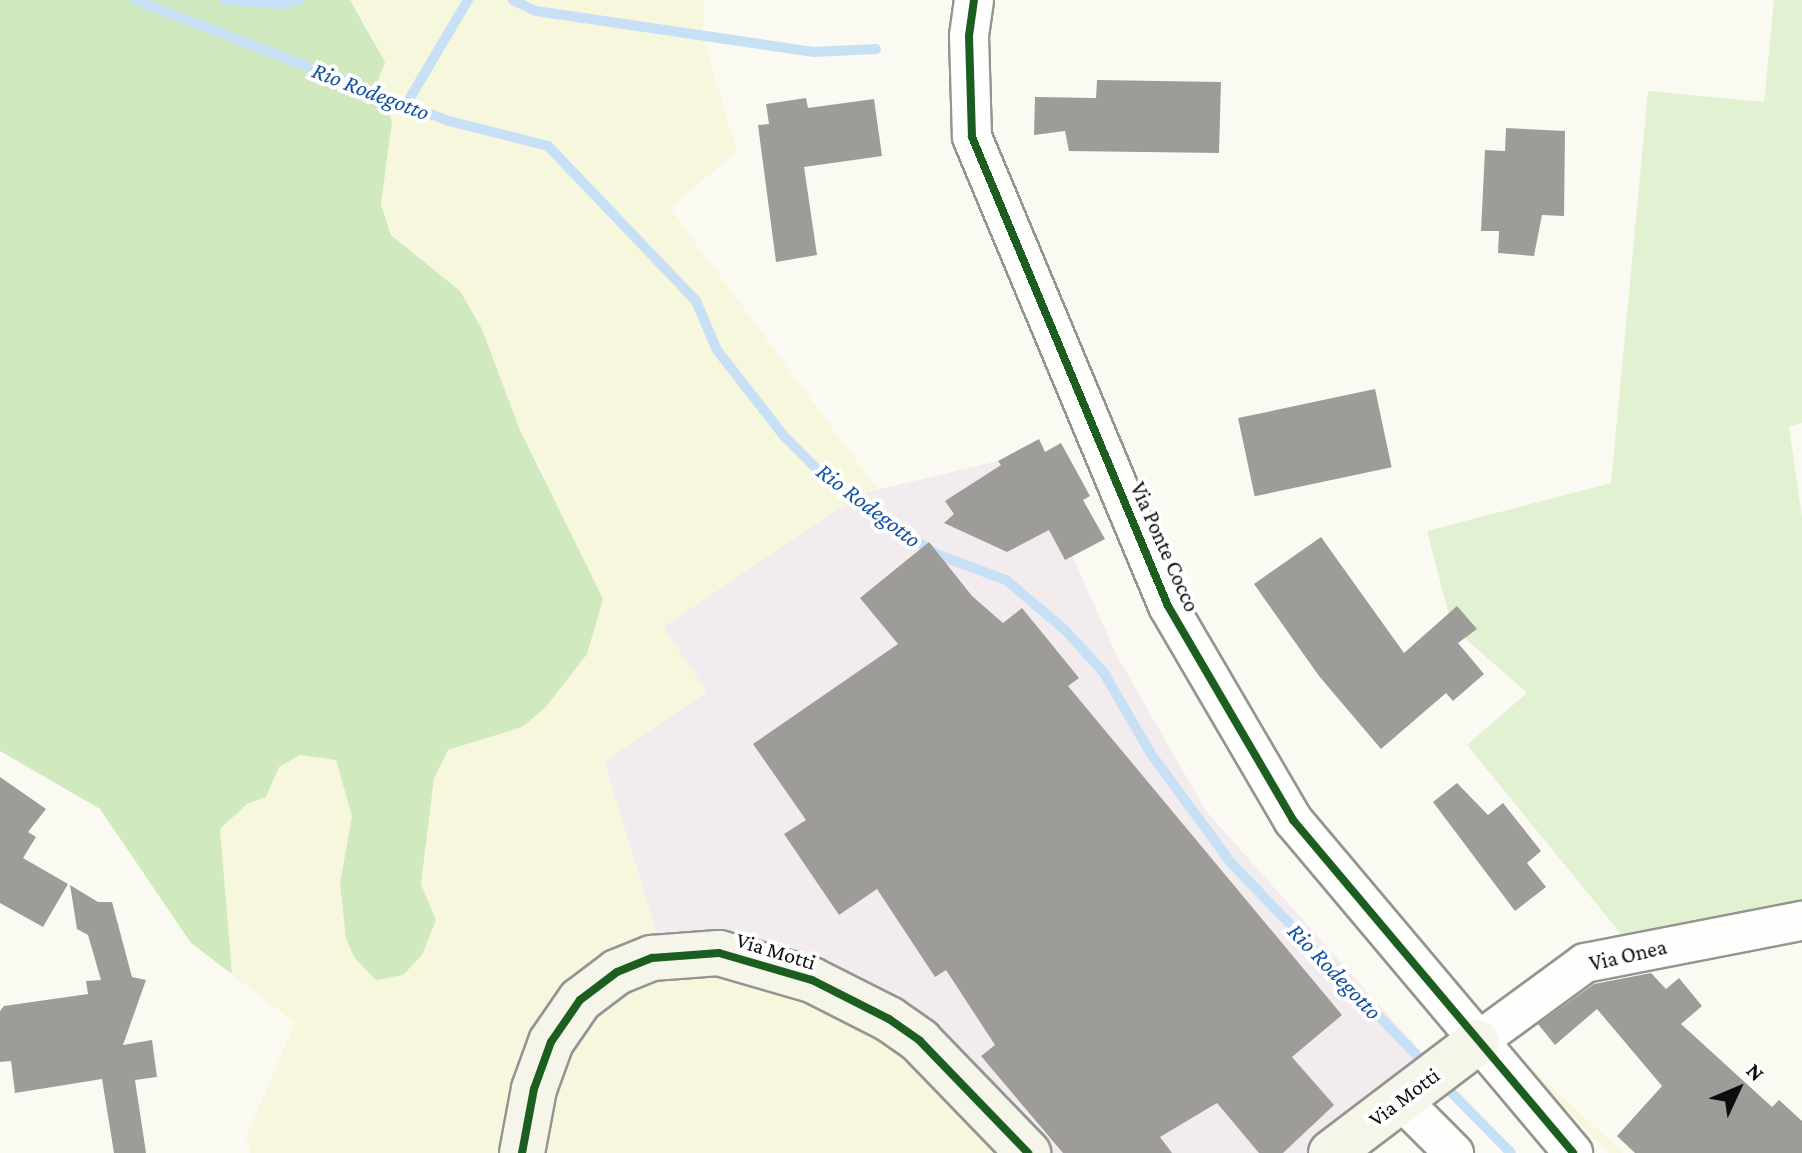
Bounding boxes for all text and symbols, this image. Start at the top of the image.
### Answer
water label: Rio Rodegotto [308,55,434,127]
water label: Rio Rodegotto [811,456,927,554]
street label: Via Ponte Cocco [1125,478,1205,616]
water label: Rio Rodegotto [1282,917,1388,1025]
street label: Via Motti [733,926,819,976]
street label: Via Onea [1587,933,1669,977]
north arrow [1698,1049,1778,1129]
text: N [1741,1058,1770,1086]
street label: Via Motti [1363,1062,1445,1132]

